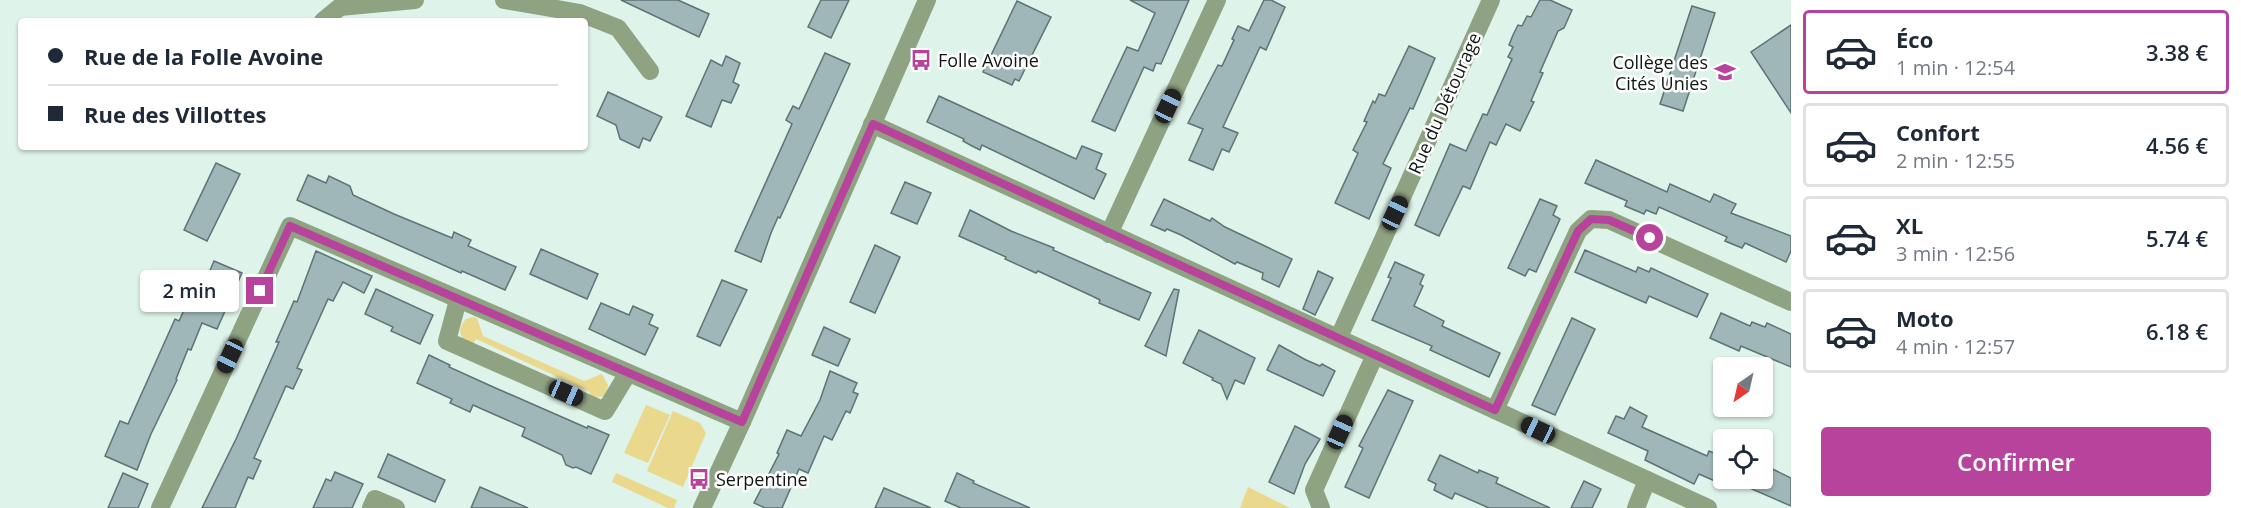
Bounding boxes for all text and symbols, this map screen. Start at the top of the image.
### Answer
text: Éco [1896,24,1933,54]
icon: car [1824,25,1878,79]
street label: Rue du Détourage [1402,29,1486,177]
text: 3.38 € [2146,37,2208,67]
text: Rue de la Folle Avoine [84,41,323,71]
bus stop icon: Folle Avoine [909,48,933,72]
place label: Folle Avoine [938,48,1039,72]
place label: Collège des Cités Unies [1612,50,1708,95]
text: 1 min · 12:54 [1896,54,2015,81]
school or university icon: Collège des Cités Unies [1713,60,1737,84]
car [1152,86,1184,126]
text: Rue des Villottes [84,99,266,129]
text: Confort [1896,117,1980,147]
icon: car [1824,118,1878,172]
text: 4.56 € [2146,130,2208,160]
text: 2 min · 12:55 [1896,147,2015,174]
car [1379,193,1411,233]
text: XL [1896,210,1923,240]
icon: car [1824,211,1878,265]
text: 5.74 € [2146,223,2208,253]
route start [1636,224,1663,251]
text: 3 min · 12:56 [1896,240,2015,267]
callout: 2 min [140,270,239,312]
text: 2 min [163,277,217,304]
route end [246,277,273,304]
text: Moto [1896,303,1954,333]
icon: car [1824,304,1878,358]
text: 6.18 € [2146,316,2208,346]
text: 4 min · 12:57 [1896,333,2015,360]
car [214,336,246,376]
north arrow [1713,357,1773,417]
map controls [1713,357,1773,489]
car [546,377,586,409]
car [1324,412,1356,452]
car [1518,414,1558,446]
button: Confirmer [1821,427,2211,496]
button: locate [1713,429,1773,489]
bus stop icon: Serpentine [687,467,711,491]
place label: Serpentine [716,467,808,491]

